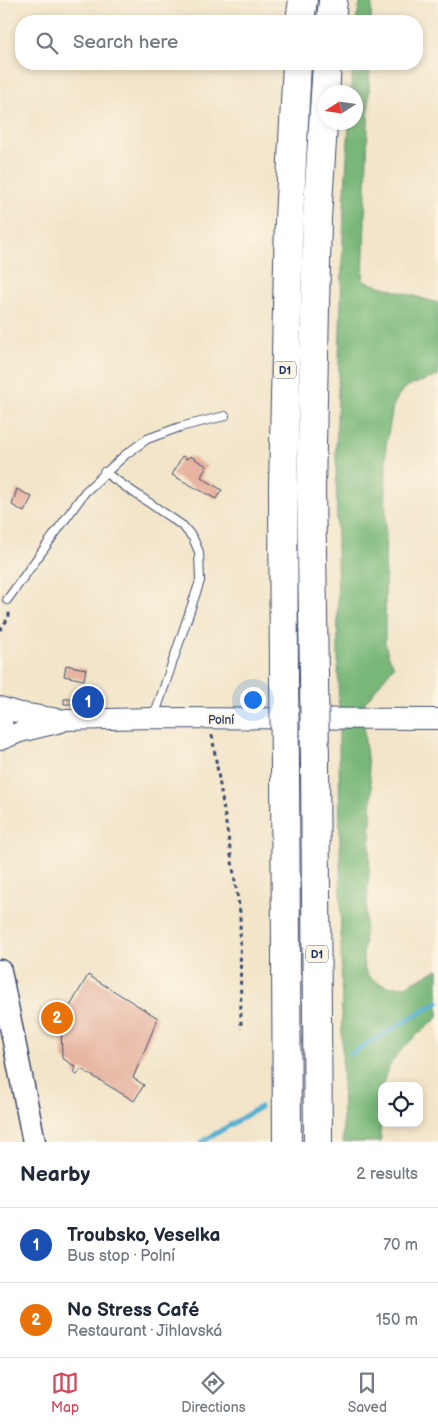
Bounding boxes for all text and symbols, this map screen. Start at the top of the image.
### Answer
search box [15,15,423,70]
icon: search [33,29,61,57]
text: Search here [73,31,178,54]
north arrow [318,85,363,130]
road number: D1 [274,362,296,378]
pin: 1 [72,683,104,721]
your location [240,687,266,713]
street label: Polní [208,713,234,728]
road number: D1 [306,946,328,962]
pin: 2 [41,999,73,1037]
map controls [378,1082,423,1127]
button: locate [378,1082,423,1127]
text: Nearby [20,1162,90,1187]
text: 2 results [356,1165,418,1184]
text: Troubsko, Veselka [67,1224,220,1247]
text: 1 [33,1236,39,1255]
text: 70 m [383,1236,418,1255]
text: Bus stop · Polní [67,1247,175,1266]
text: No Stress Café [67,1299,199,1322]
text: 2 [31,1311,41,1330]
text: 150 m [376,1311,418,1330]
text: Restaurant · Jihlavská [67,1322,222,1341]
tab: Map [51,1369,79,1416]
tab: Directions [181,1369,246,1416]
tab: Saved [348,1369,387,1416]

